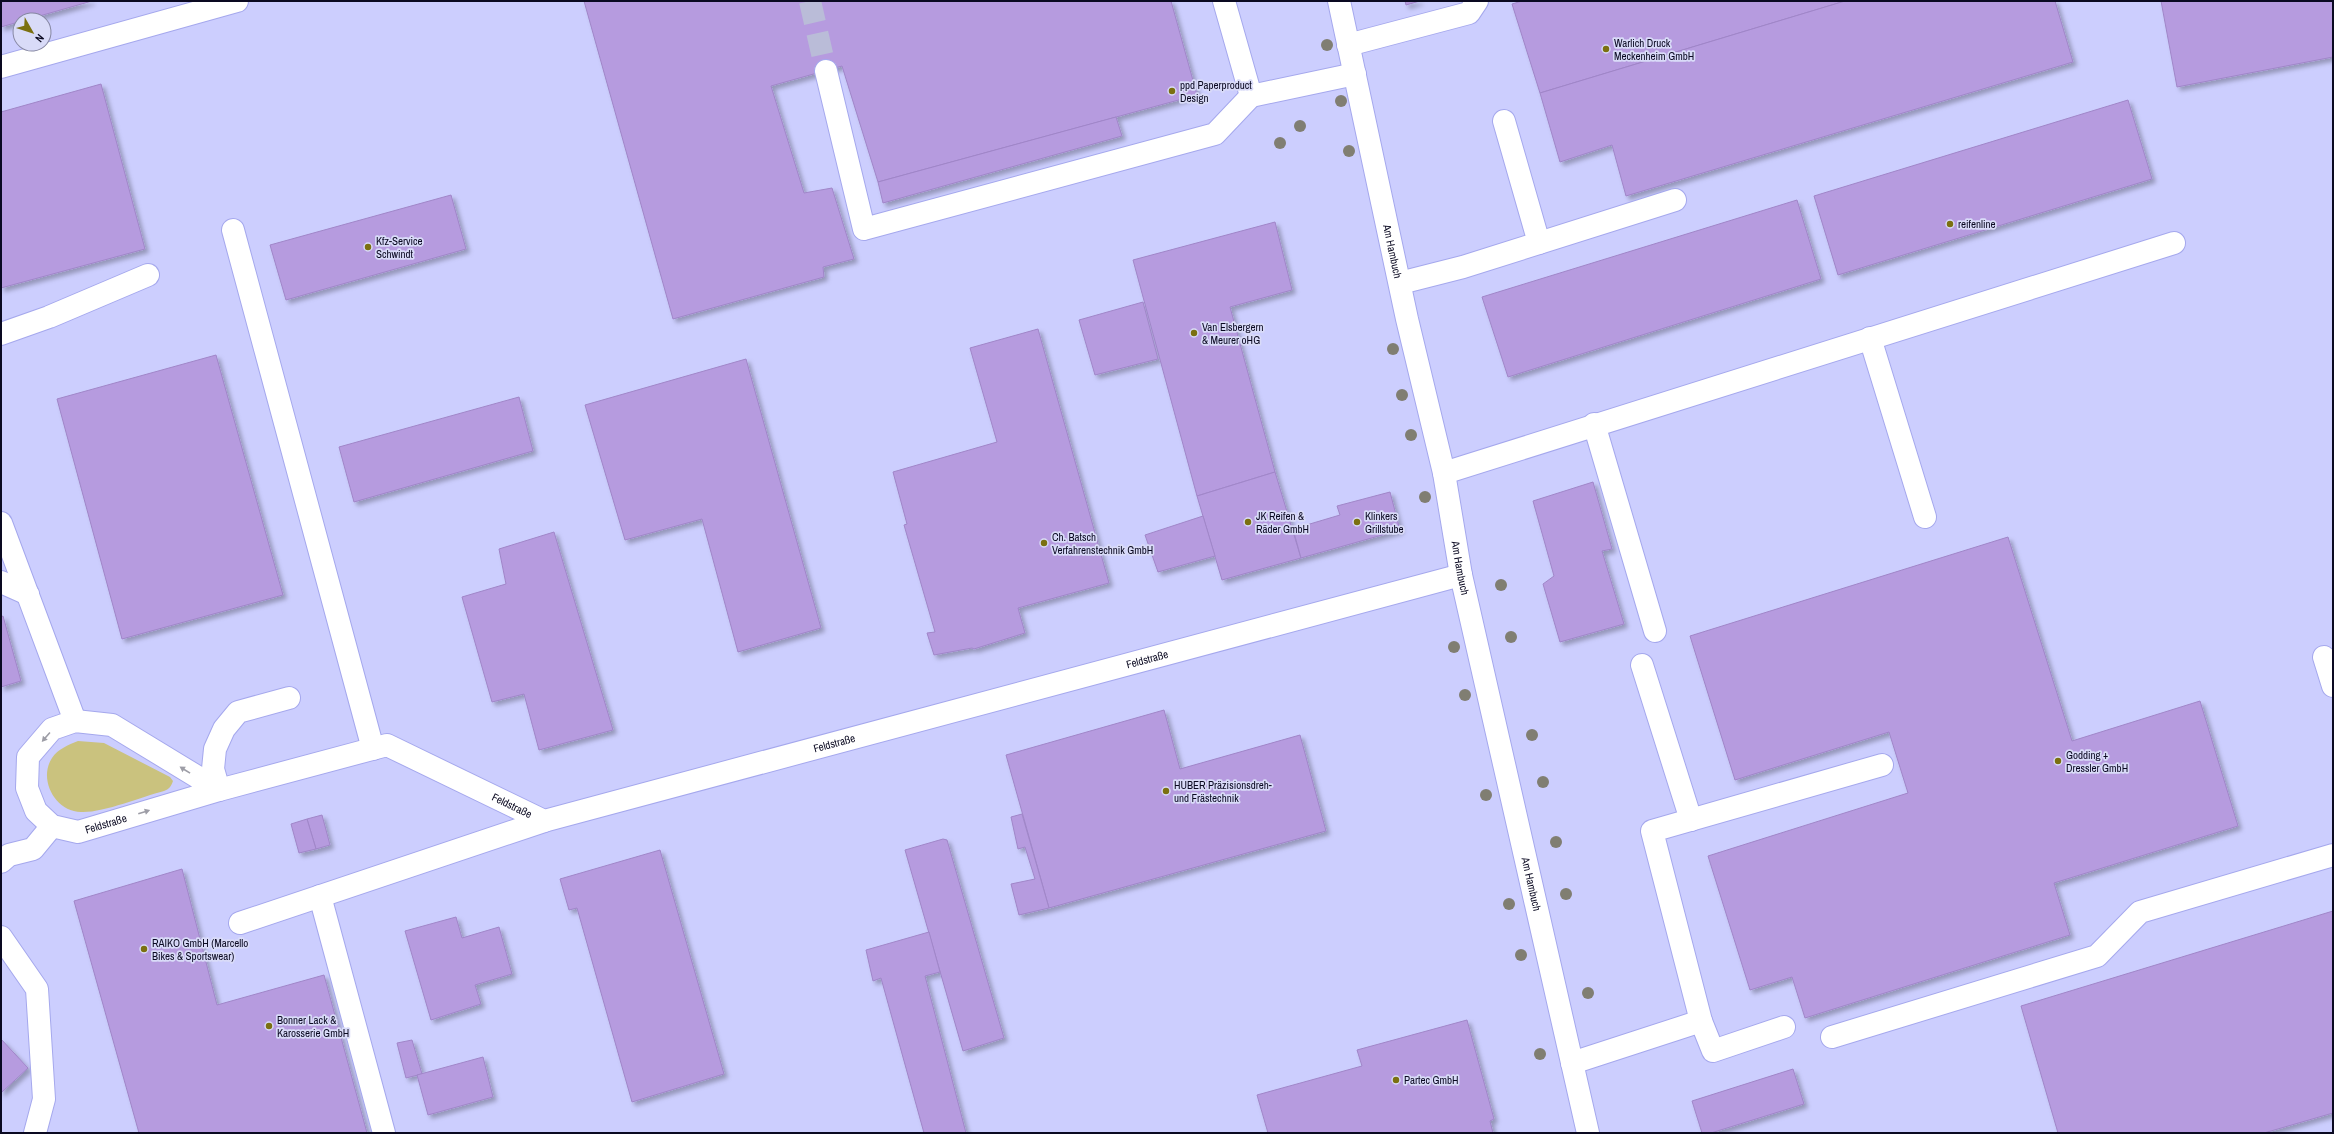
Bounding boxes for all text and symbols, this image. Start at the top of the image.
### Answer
north arrow [12,12,52,52]
text: N [32,31,47,45]
place label: Warlich Druck Meckenheim GmbH [1614,36,1694,63]
marker: Warlich Druck Meckenheim GmbH [1601,44,1611,54]
place label: ppd Paperproduct Design [1180,78,1252,105]
marker: ppd Paperproduct Design [1167,86,1177,96]
place label: reifenline [1958,217,1996,231]
marker: reifenline [1945,219,1955,229]
street label: Am Hambuch [1380,222,1405,280]
place label: Kfz-Service Schwindt [376,234,423,261]
marker: Kfz-Service Schwindt [363,242,373,252]
place label: Van Elsbergern & Meurer oHG [1202,320,1264,347]
marker: Van Elsbergern & Meurer oHG [1189,328,1199,338]
place label: JK Reifen & Räder GmbH [1256,509,1309,536]
place label: Klinkers Grillstube [1365,509,1404,536]
marker: JK Reifen & Räder GmbH [1243,517,1253,527]
marker: Klinkers Grillstube [1352,517,1362,527]
place label: Ch. Batsch Verfahrenstechnik GmbH [1052,530,1153,557]
marker: Ch. Batsch Verfahrenstechnik GmbH [1039,538,1049,548]
street label: Am Hambuch [1448,539,1472,596]
street label: Feldstraße [1125,647,1170,671]
street label: Feldstraße [812,731,857,755]
one-way arrow [41,732,50,742]
place label: Godding + Dressler GmbH [2066,748,2128,775]
marker: Godding + Dressler GmbH [2053,756,2063,766]
one-way arrow [179,766,191,773]
place label: HUBER Präzisionsdreh- und Frästechnik [1174,778,1272,805]
marker: HUBER Präzisionsdreh- und Frästechnik [1161,786,1171,796]
street label: Feldstraße [490,790,534,821]
one-way arrow [138,809,150,815]
street label: Feldstraße [83,811,128,837]
street label: Am Hambuch [1518,855,1544,912]
place label: RAIKO GmbH (Marcello Bikes & Sportswear) [152,936,248,963]
marker: RAIKO GmbH (Marcello Bikes & Sportswear) [139,944,149,954]
place label: Bonner Lack & Karosserie GmbH [277,1013,349,1040]
marker: Bonner Lack & Karosserie GmbH [264,1021,274,1031]
place label: Partec GmbH [1404,1073,1459,1087]
marker: Partec GmbH [1391,1075,1401,1085]

